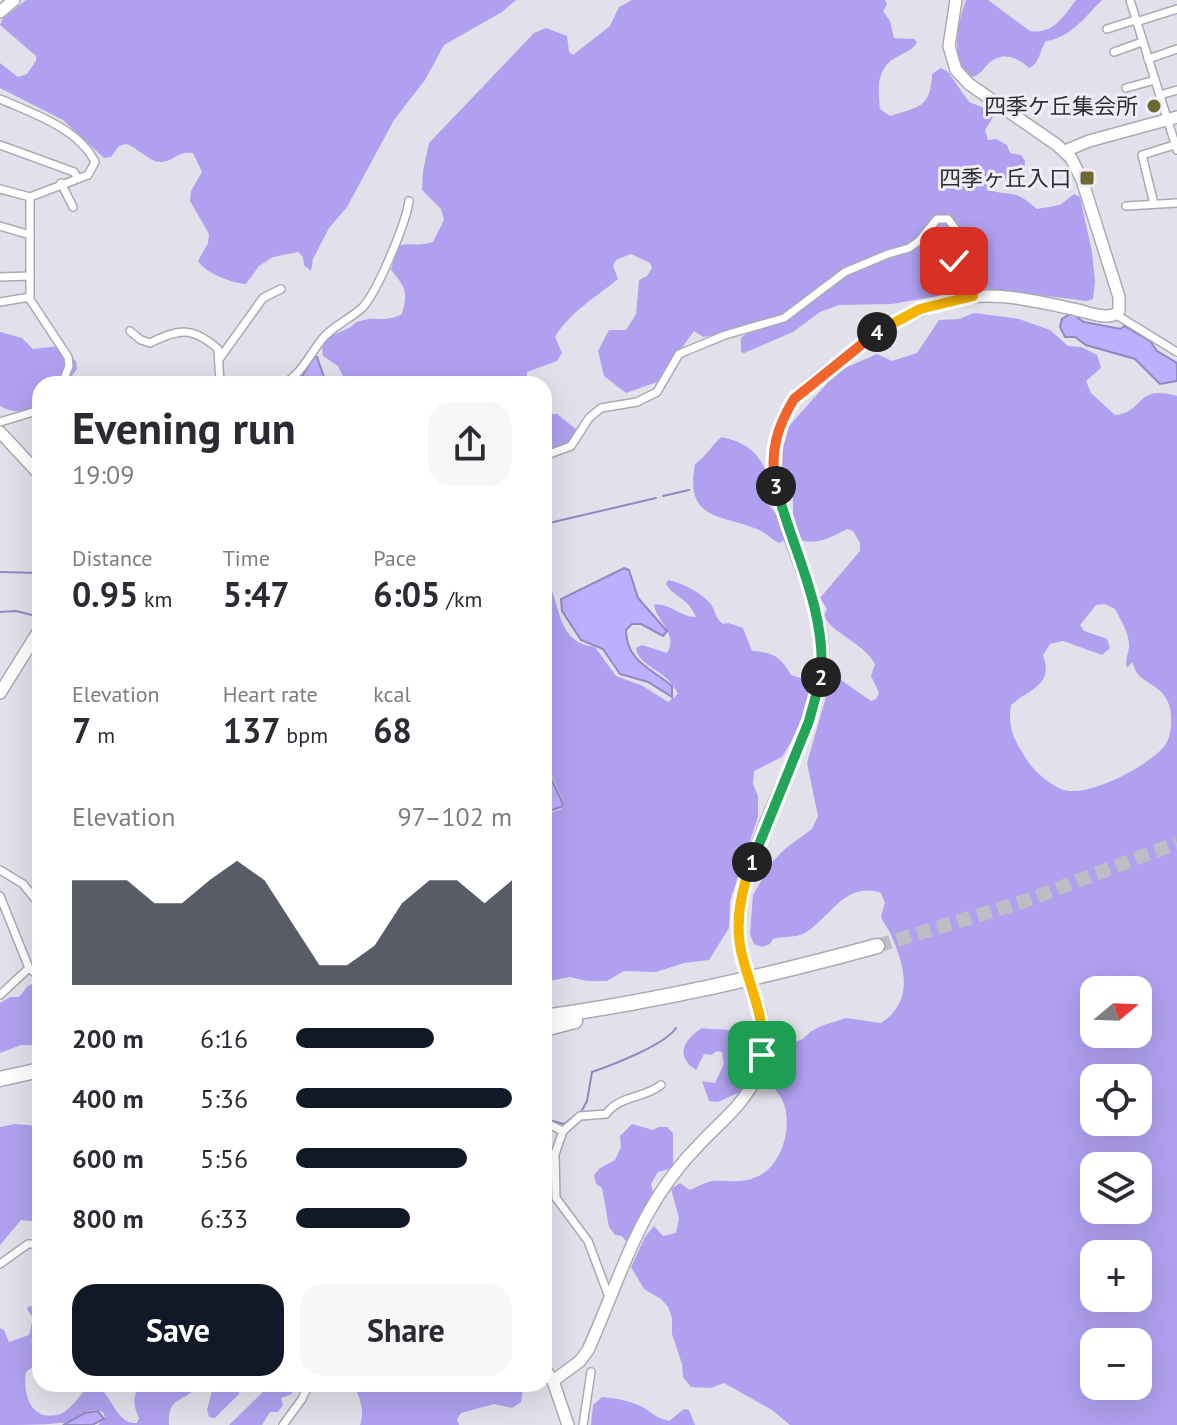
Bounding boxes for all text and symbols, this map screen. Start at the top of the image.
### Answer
place label: 四季ケ丘集会所 [984,92,1138,120]
marker: 四季ケ丘集会所 [1145,97,1163,115]
place label: 四季ヶ丘入口 [939,164,1071,192]
marker: 四季ヶ丘入口 [1078,169,1096,187]
pin [920,227,988,295]
icon: check [932,239,976,283]
pin: 4 [857,312,897,352]
text: 4 [871,318,883,346]
text: Evening run [72,399,296,456]
button: share [428,402,512,486]
text: 19:09 [72,458,134,491]
pin: 3 [756,466,796,506]
text: 3 [770,472,782,500]
text: Distance [72,544,153,572]
text: Time [223,544,270,572]
text: Pace [373,544,416,572]
text: 0.95 [72,572,138,616]
text: 5:47 [223,572,290,616]
text: 6:05 [373,572,440,616]
text: km [138,585,172,613]
text: /km [440,585,482,613]
pin: 2 [801,657,841,697]
text: 2 [815,663,827,691]
text: Elevation [72,680,160,708]
text: Heart rate [223,680,318,708]
text: kcal [373,680,411,708]
text: 7 [72,708,91,752]
text: 137 [223,708,281,752]
text: 68 [373,708,412,752]
text: m [91,721,115,749]
text: bpm [281,721,328,749]
text: Elevation [72,800,176,833]
text: 97–102 m [398,800,512,833]
pin: 1 [732,842,772,882]
text: 1 [746,848,758,876]
north arrow [1080,976,1152,1048]
map controls [1080,976,1152,1400]
pin [728,1021,796,1089]
text: 200 m [72,1022,144,1055]
text: 6:16 [200,1022,248,1055]
icon: arrive [740,1033,784,1077]
button: locate [1080,1064,1152,1136]
text: 400 m [72,1082,144,1115]
text: 5:36 [200,1082,248,1115]
text: 600 m [72,1142,144,1175]
text: 5:56 [200,1142,248,1175]
button: layers [1080,1152,1152,1224]
text: 800 m [72,1202,144,1235]
text: 6:33 [200,1202,248,1235]
button: + [1080,1240,1152,1312]
button: Save [72,1284,284,1376]
button: Share [300,1284,512,1376]
button: − [1080,1328,1152,1400]

